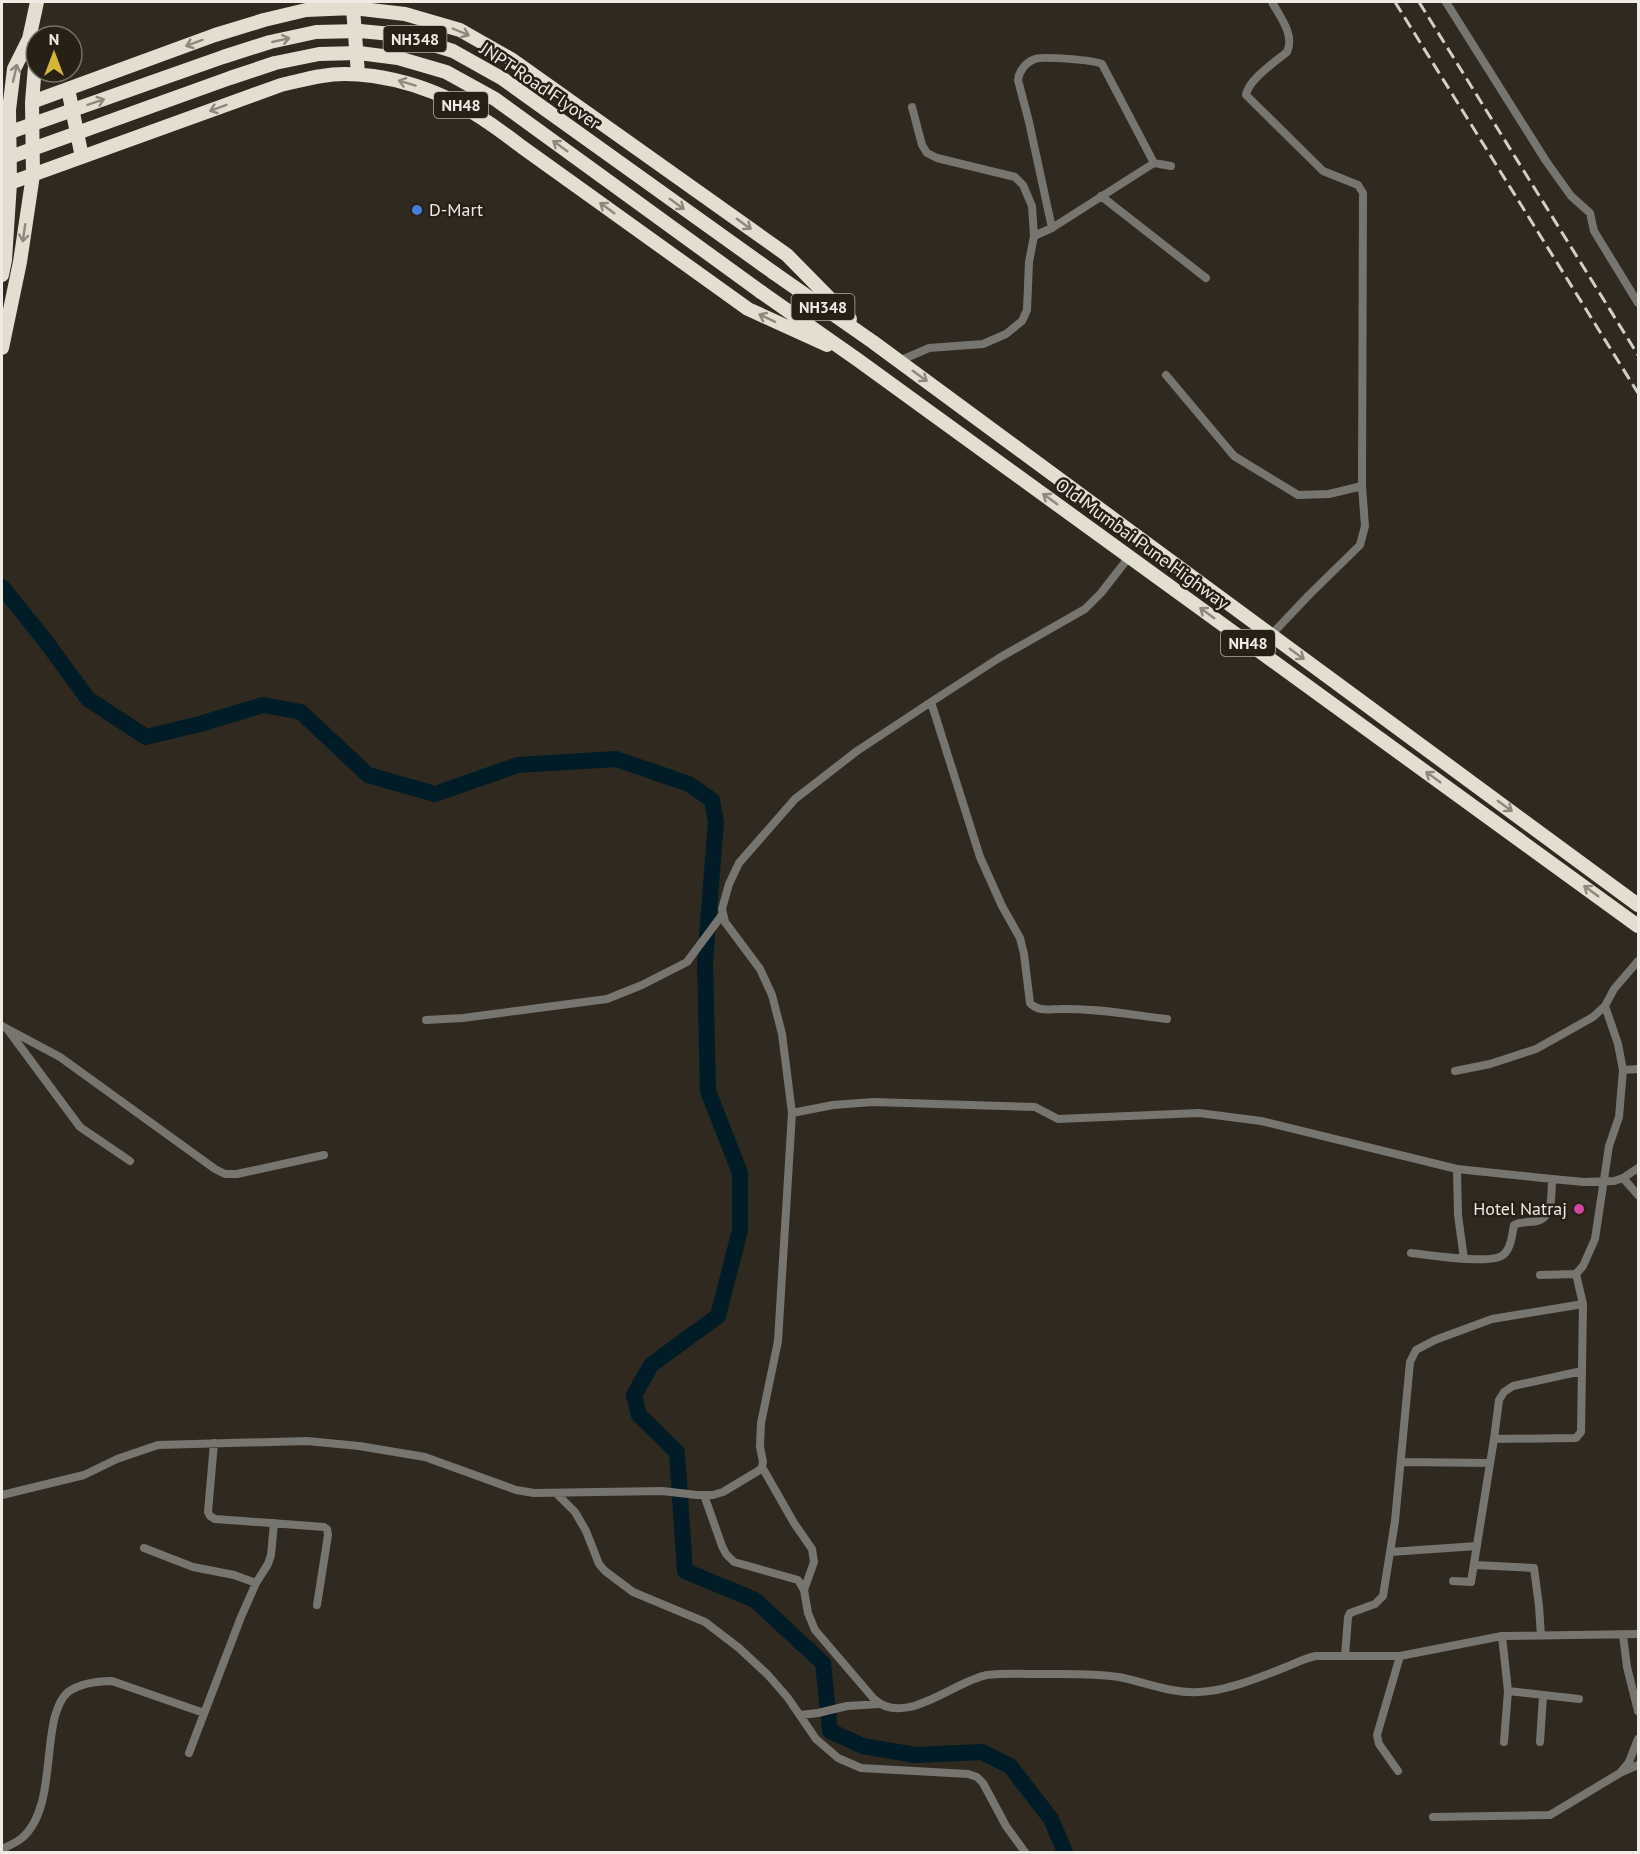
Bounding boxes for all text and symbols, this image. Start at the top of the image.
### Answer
north arrow [24,24,84,84]
road number: NH348 [384,26,446,52]
one-way arrow [451,27,469,38]
text: N [49,29,59,49]
one-way arrow [271,34,290,45]
street label: JNPT Road Flyover [475,36,605,134]
one-way arrow [185,38,204,49]
one-way arrow [10,64,21,83]
one-way arrow [398,77,417,88]
road number: NH48 [434,92,488,118]
one-way arrow [86,95,105,106]
one-way arrow [209,103,228,114]
one-way arrow [553,140,569,152]
place label: D-Mart [429,198,483,221]
one-way arrow [669,198,685,210]
one-way arrow [599,202,615,214]
marker: D-Mart [410,203,424,217]
one-way arrow [735,217,751,230]
one-way arrow [19,222,30,242]
road number: NH348 [792,294,854,320]
one-way arrow [759,311,777,323]
one-way arrow [911,370,927,382]
street label: Old Mumbai Pune Highway [1051,473,1234,615]
one-way arrow [1042,493,1058,505]
one-way arrow [1200,607,1216,619]
road number: NH48 [1221,630,1275,656]
one-way arrow [1288,647,1304,660]
one-way arrow [1426,771,1442,783]
one-way arrow [1496,800,1512,813]
one-way arrow [1584,885,1600,898]
place label: Hotel Natraj [1473,1197,1567,1220]
marker: Hotel Natraj [1572,1202,1586,1216]

